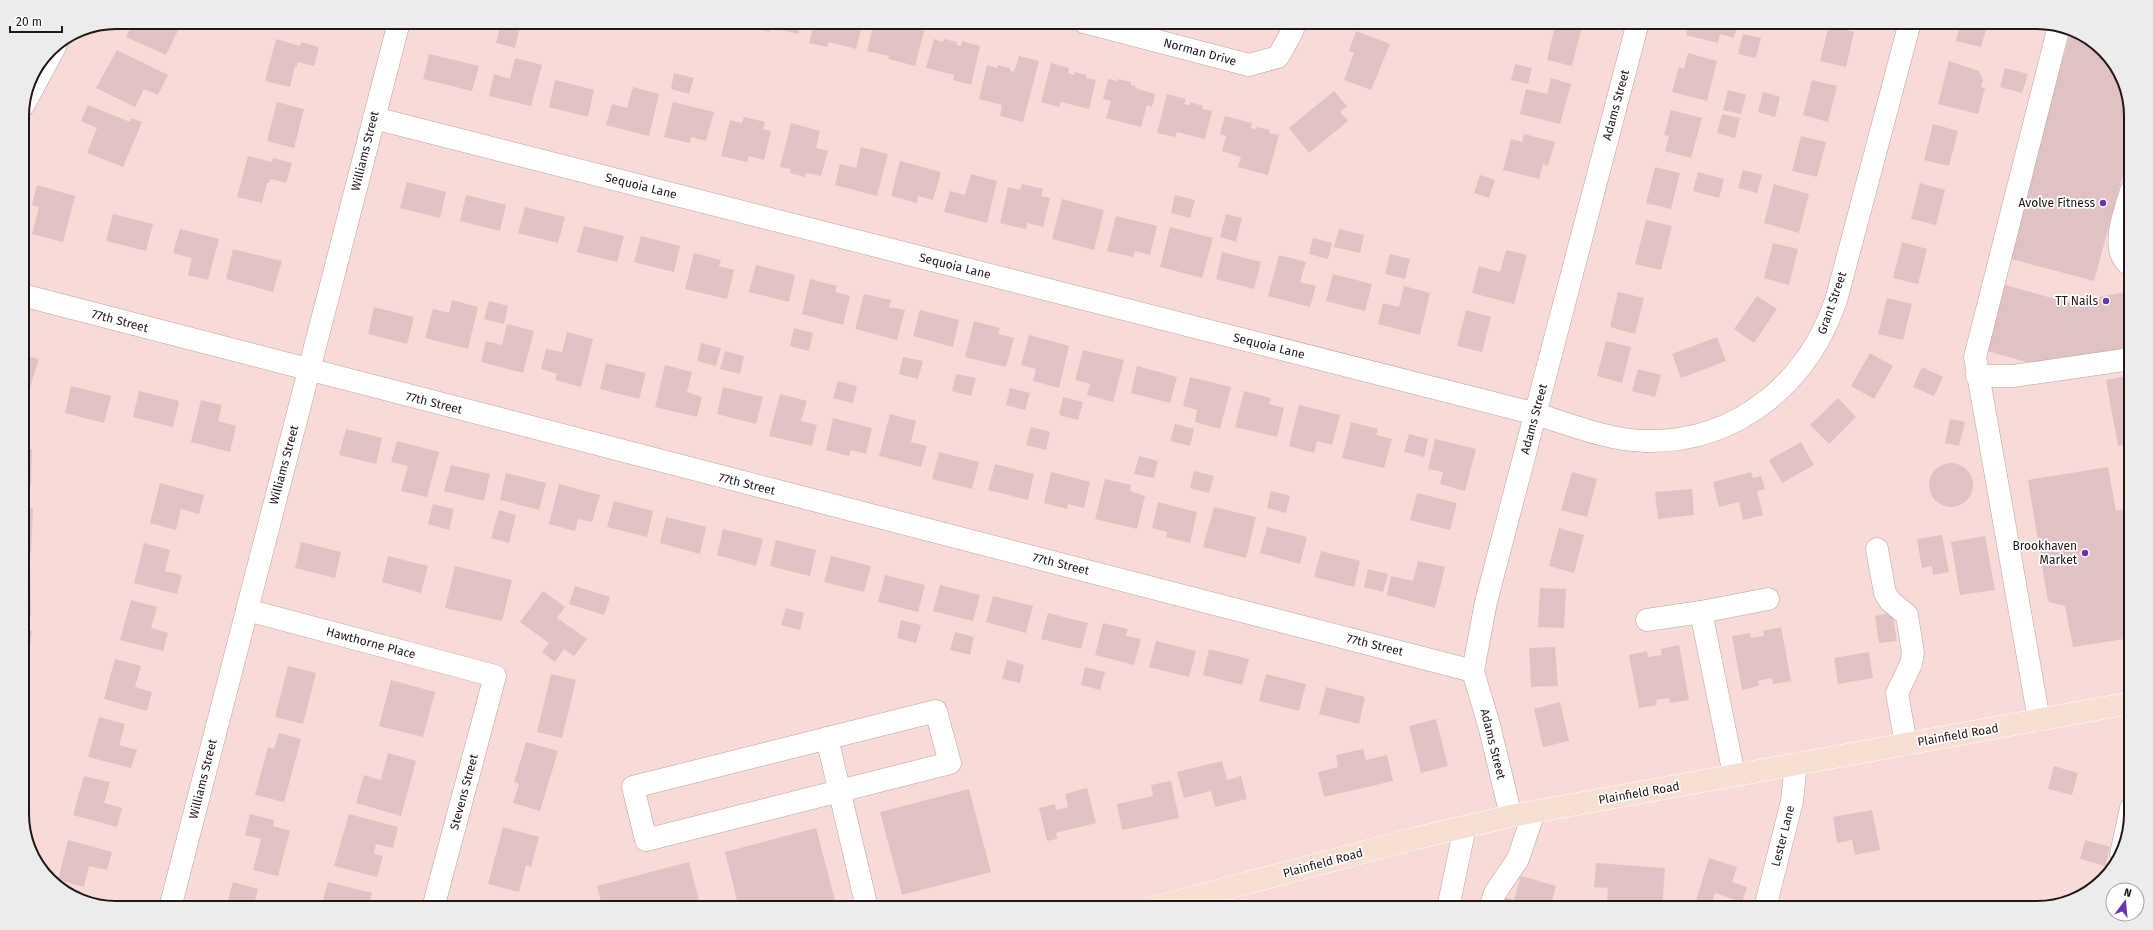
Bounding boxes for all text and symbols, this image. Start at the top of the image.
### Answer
scale bar [10,8,62,34]
text: 20 m [16,15,42,29]
street label: Norman Drive [1162,36,1238,68]
street label: Adams Street [1600,68,1632,142]
street label: Williams Street [348,109,382,192]
street label: Sequoia Lane [604,170,678,202]
place label: Avolve Fitness [2018,196,2095,210]
marker: Avolve Fitness [2098,198,2108,208]
street label: Sequoia Lane [918,250,992,282]
street label: Grant Street [1815,269,1849,336]
place label: TT Nails [2055,294,2098,308]
marker: TT Nails [2101,296,2111,306]
street label: 77th Street [90,307,150,335]
street label: Sequoia Lane [1232,330,1306,362]
street label: Adams Street [1518,382,1550,456]
street label: 77th Street [404,389,464,417]
street label: Williams Street [267,423,302,506]
street label: 77th Street [717,470,777,498]
place label: Brookhaven Market [2012,539,2078,567]
marker: Brookhaven Market [2080,548,2090,558]
street label: 77th Street [1031,550,1091,578]
street label: Hawthorne Place [325,624,417,662]
street label: 77th Street [1345,631,1405,659]
street label: Adams Street [1477,707,1509,781]
street label: Plainfield Road [1916,721,2000,749]
street label: Williams Street [186,737,220,820]
street label: Stevens Street [447,752,481,831]
street label: Plainfield Road [1597,779,1681,807]
street label: Lester Lane [1769,804,1797,868]
street label: Plainfield Road [1281,846,1365,880]
north arrow [2105,882,2145,922]
text: N [2122,886,2133,900]

